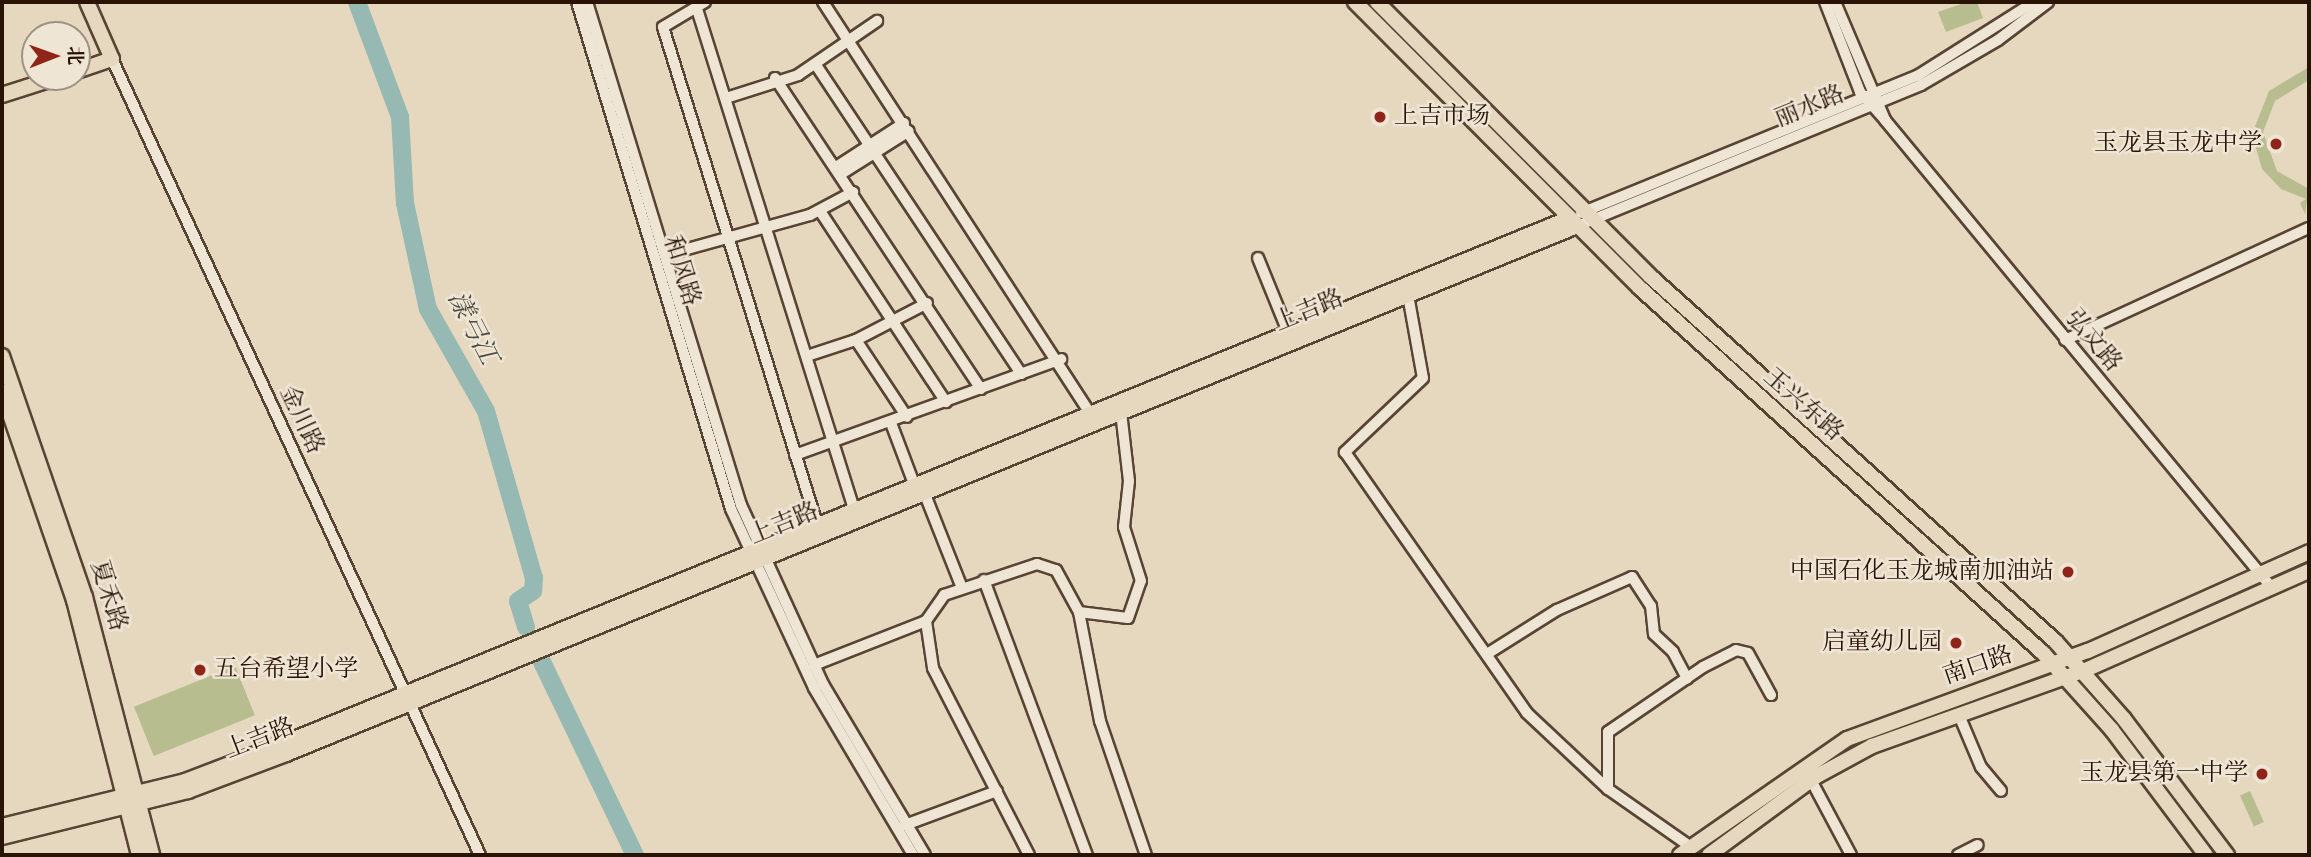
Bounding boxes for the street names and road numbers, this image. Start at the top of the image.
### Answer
street label: 丽水路 [1771,80,1849,134]
street label: 和风路 [657,232,705,310]
street label: 上吉路 [1270,284,1348,338]
street label: 弘文路 [2059,304,2127,378]
street label: 玉兴东路 [1757,363,1849,447]
street label: 金川路 [273,381,329,459]
street label: 上吉路 [745,497,823,551]
street label: 夏禾路 [84,557,132,635]
street label: 南口路 [1939,641,2017,691]
street label: 上吉路 [221,713,299,765]

